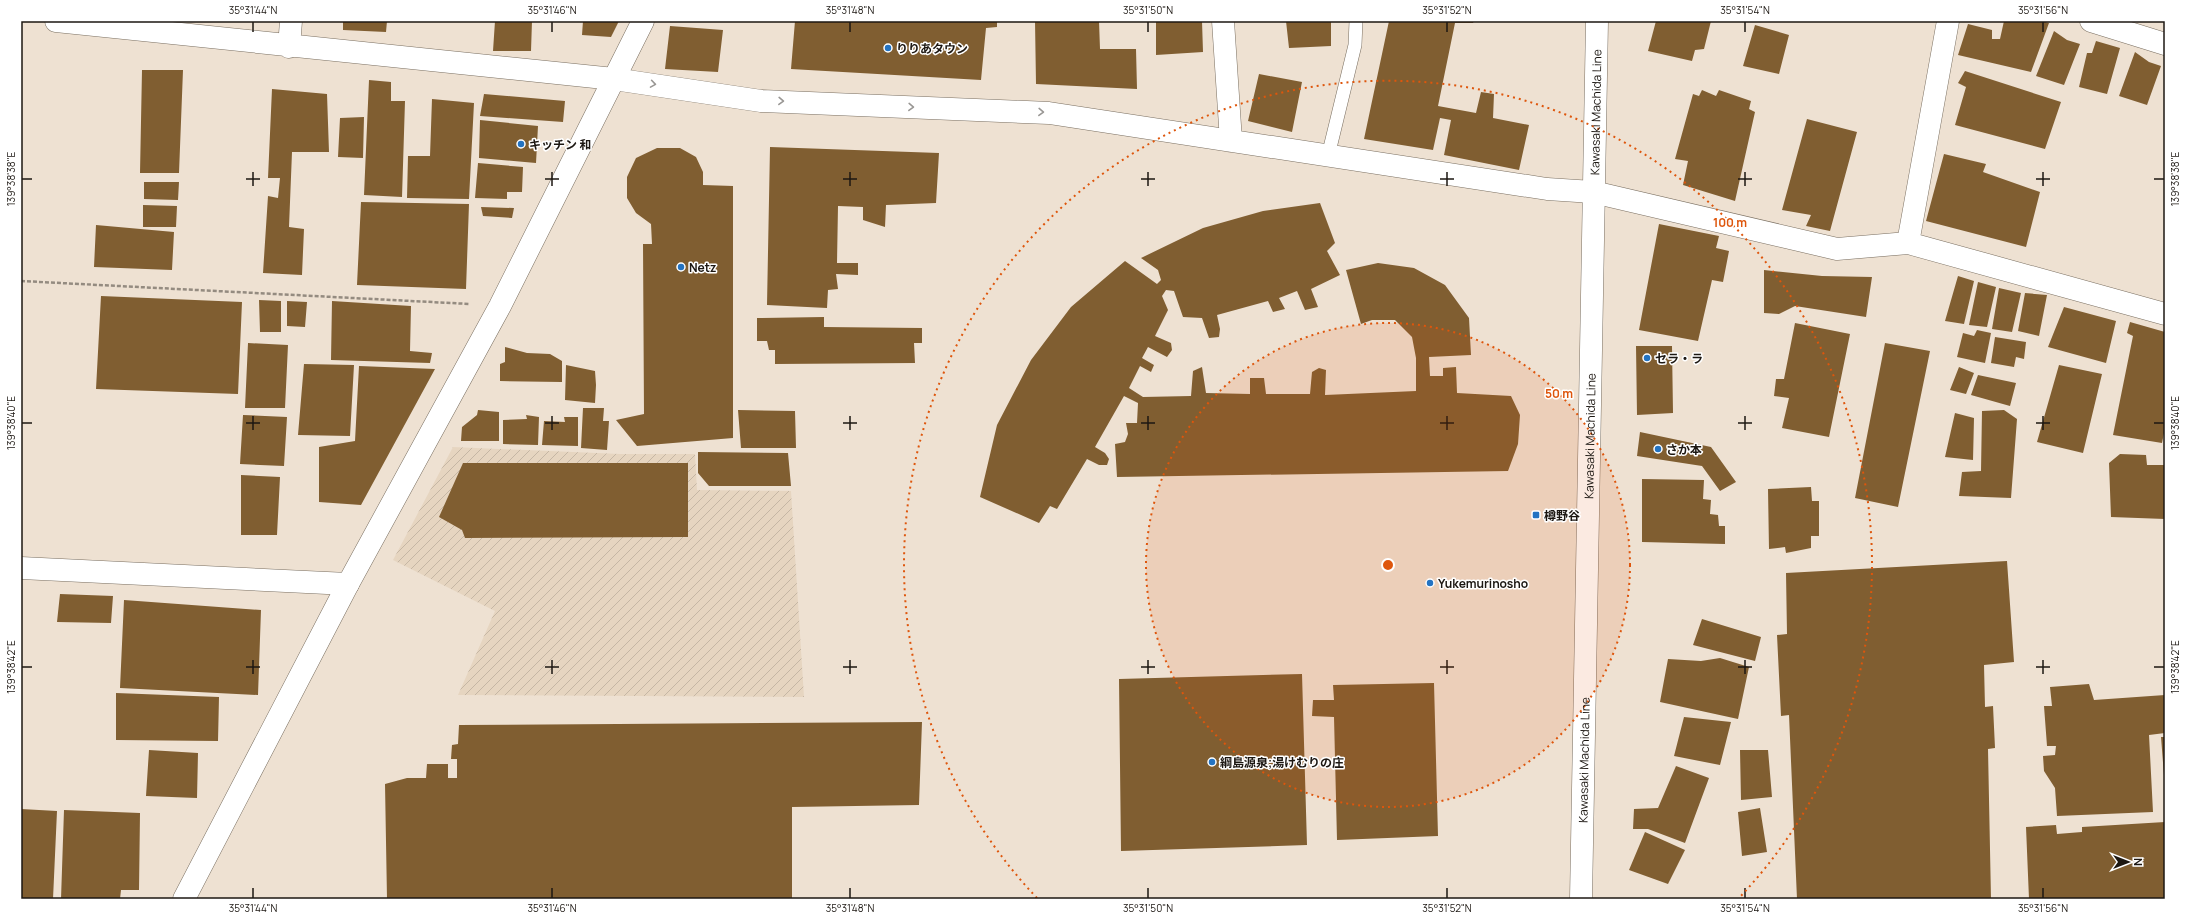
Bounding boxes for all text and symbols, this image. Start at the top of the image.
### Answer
text: 35°31'44"N [229,3,277,17]
text: 35°31'46"N [527,3,577,17]
text: 35°31'48"N [826,3,874,17]
text: 35°31'50"N [1123,3,1173,17]
text: 35°31'52"N [1422,3,1472,17]
text: 35°31'54"N [1720,3,1770,17]
text: 35°31'56"N [2018,3,2068,17]
place label: りりあタウン [896,40,968,57]
marker: りりあタウン [883,43,893,53]
street label: Kawasaki Machida Line [1586,49,1605,175]
one-way arrow [650,79,656,88]
one-way arrow [778,97,784,106]
one-way arrow [908,103,914,111]
one-way arrow [1038,108,1044,117]
place label: キッチン 和 [529,136,591,153]
marker: キッチン 和 [516,139,526,149]
text: 139°38'38"E [4,151,18,206]
text: 139°38'38"E [2168,151,2182,206]
text: 100 m [1713,214,1747,231]
place label: Netz [689,259,716,276]
marker: Netz [676,262,686,272]
place label: セラ・ラ [1655,350,1703,367]
marker: セラ・ラ [1642,353,1652,363]
street label: Kawasaki Machida Line [1580,373,1599,499]
text: 50 m [1545,385,1573,402]
text: 139°38'40"E [4,396,18,450]
text: 139°38'40"E [2168,396,2182,450]
place label: さか本 [1666,441,1702,458]
marker: さか本 [1653,444,1663,454]
place label: 樽野谷 [1544,507,1580,524]
marker: 樽野谷 [1531,510,1541,520]
centre of rings [1381,558,1395,572]
place label: Yukemurinosho [1438,575,1528,592]
marker: Yukemurinosho [1425,578,1435,588]
text: 139°38'42"E [4,640,18,694]
text: 139°38'42"E [2168,640,2182,694]
street label: Kawasaki Machida Line [1574,697,1593,823]
place label: 綱島源泉;湯けむりの庄 [1220,754,1344,771]
marker: 綱島源泉;湯けむりの庄 [1207,757,1217,767]
north arrow [2108,842,2148,882]
text: N [2131,858,2146,866]
text: 35°31'44"N [229,901,277,915]
text: 35°31'46"N [527,901,577,915]
text: 35°31'48"N [826,901,874,915]
text: 35°31'50"N [1123,901,1173,915]
text: 35°31'52"N [1422,901,1472,915]
text: 35°31'54"N [1720,901,1770,915]
text: 35°31'56"N [2018,901,2068,915]

